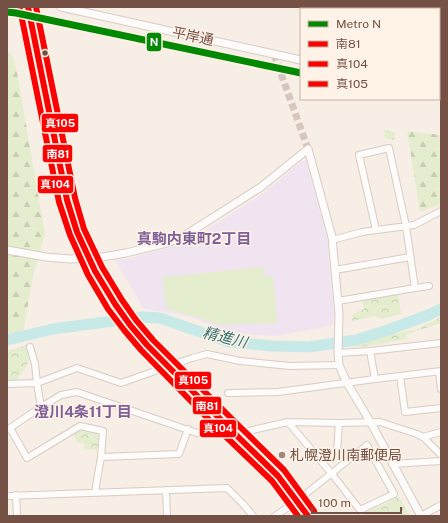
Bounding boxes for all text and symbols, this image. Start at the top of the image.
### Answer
legend [300,8,440,100]
text: Metro N [336,17,381,31]
street label: 平岸通 [171,24,215,48]
line badge: N [146,32,162,52]
text: N [150,36,158,48]
text: 南81 [336,37,361,51]
unlabelled marker [40,48,50,58]
text: 真104 [336,57,368,71]
text: 真105 [336,77,368,91]
line badge: 真105 [41,113,79,133]
text: 真105 [45,117,75,129]
line badge: 南81 [42,144,73,163]
text: 南81 [46,148,70,160]
line badge: 真104 [37,175,74,194]
text: 真104 [40,178,70,190]
district label: 真駒内東町2丁目 [137,230,251,247]
water label: 精進川 [201,323,251,351]
line badge: 真105 [174,371,212,390]
text: 真105 [178,374,208,386]
line badge: 南81 [192,396,222,415]
text: 南81 [195,400,219,412]
district label: 澄川4条11丁目 [34,403,132,420]
line badge: 真104 [199,419,237,438]
text: 真104 [203,422,233,434]
place label: 札幌澄川南郵便局 [290,447,402,463]
marker: 札幌澄川南郵便局 [277,450,287,460]
scale bar [312,489,401,515]
text: 100 m [318,496,351,510]

